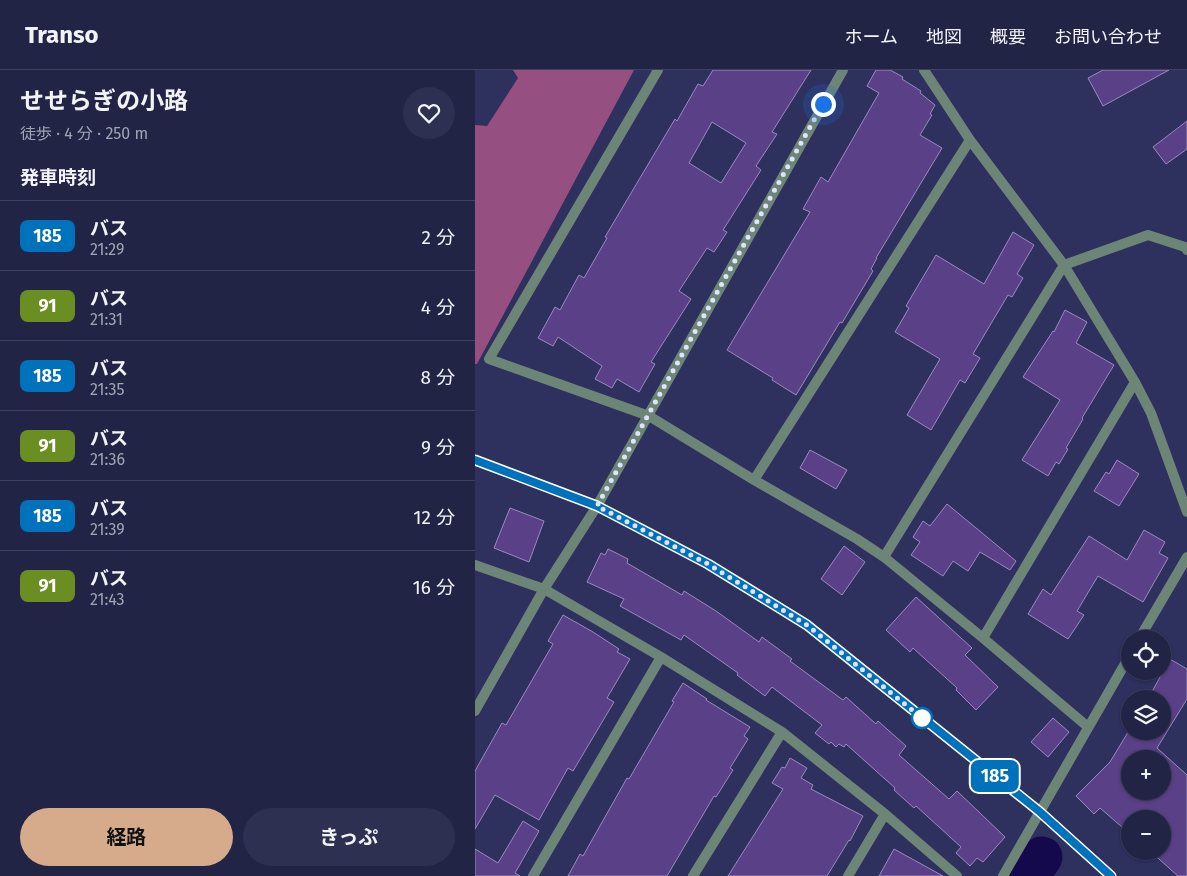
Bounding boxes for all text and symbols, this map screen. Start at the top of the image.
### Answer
text: Transo [25,21,99,49]
text: ホーム [845,26,898,48]
text: 地図 [926,26,962,48]
text: 概要 [990,26,1026,48]
text: お問い合わせ [1054,26,1162,48]
text: せせらぎの小路 [20,87,188,115]
button: heart [403,87,455,139]
your location [811,92,836,117]
text: 徒歩 · 4 分 · 250 m [20,124,148,143]
text: 発車時刻 [20,166,96,189]
text: バス [90,217,128,240]
text: 185 [33,225,62,247]
text: 2 分 [422,226,455,249]
text: 21:29 [90,240,124,259]
text: バス [90,287,128,310]
text: 91 [38,295,57,317]
text: 4 分 [421,296,455,319]
text: 21:31 [90,310,123,329]
text: バス [90,357,128,380]
text: 185 [33,365,62,387]
text: 8 分 [420,366,455,389]
text: 21:35 [90,380,124,399]
text: バス [90,427,128,450]
text: 91 [38,435,57,457]
text: 9 分 [421,436,455,459]
text: 21:36 [90,450,125,469]
text: バス [90,497,128,520]
text: 185 [33,505,62,527]
text: 12 分 [413,506,455,529]
text: 21:39 [90,520,125,539]
text: バス [90,567,128,590]
text: 91 [38,575,57,597]
text: 16 分 [413,576,455,599]
text: 21:43 [90,590,124,609]
map controls [1121,630,1171,860]
button: locate [1121,630,1171,680]
button: layers [1121,690,1171,740]
unlabelled marker [911,707,933,729]
button: + [1121,750,1171,800]
line badge: 185 [966,760,1024,792]
text: 185 [981,765,1009,787]
button: 経路 [20,808,233,866]
button: きっぷ [243,808,455,866]
button: − [1121,810,1171,860]

